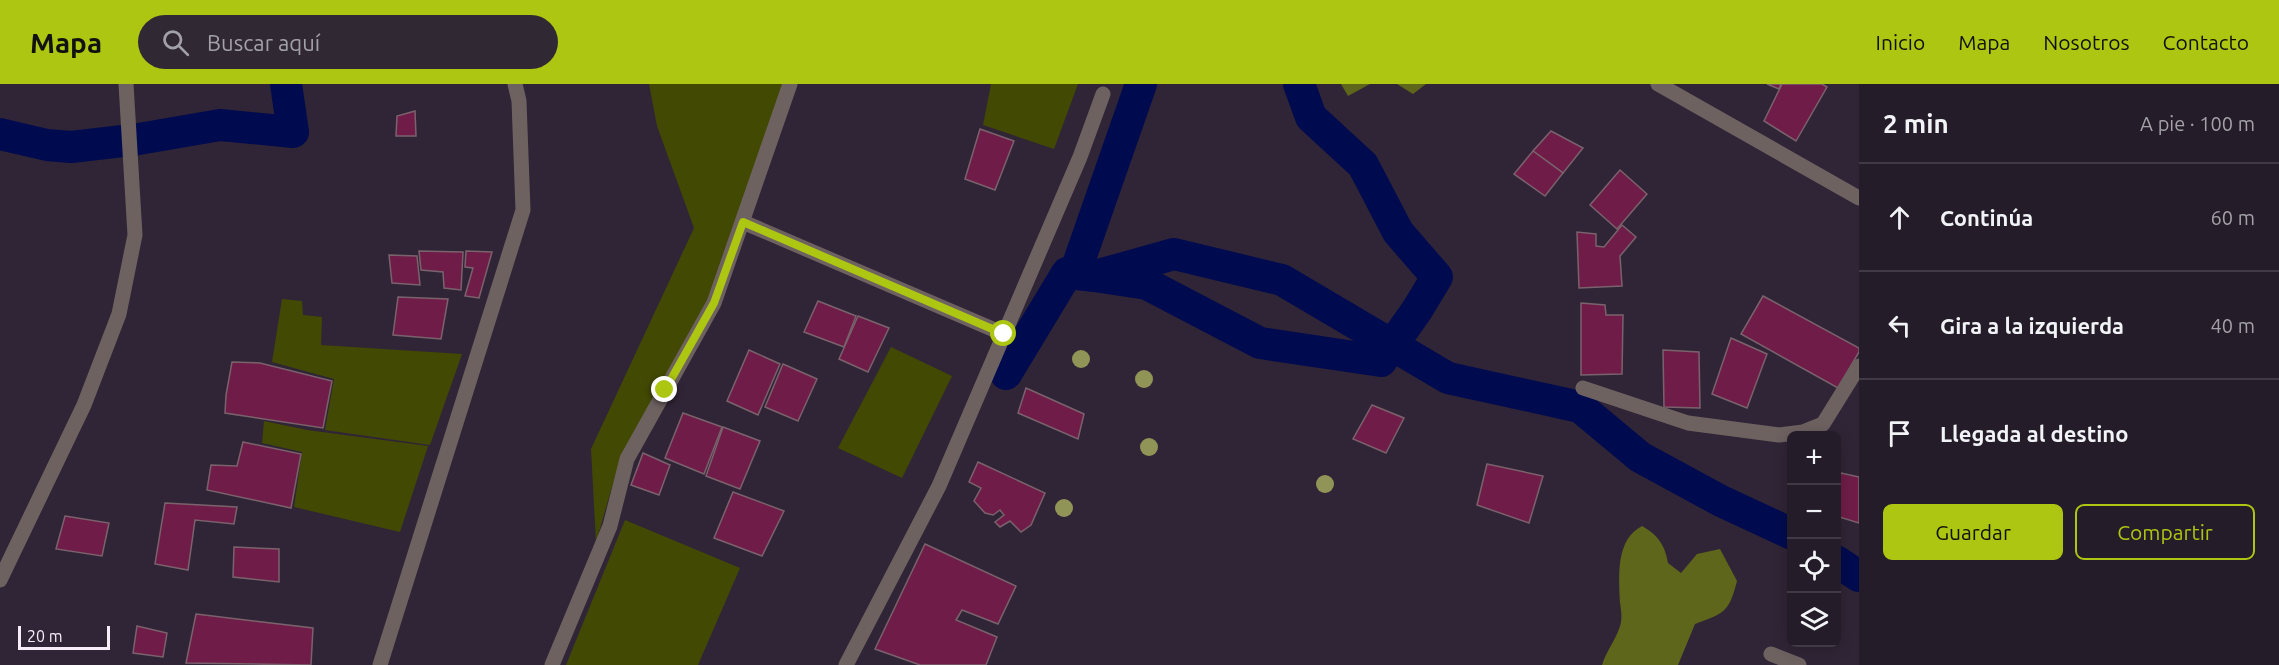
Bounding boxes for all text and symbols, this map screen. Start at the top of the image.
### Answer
search box [138,15,558,69]
icon: search [159,26,192,59]
text: Mapa [30,27,102,58]
text: Buscar aquí [207,30,320,55]
text: Inicio [1876,30,1925,54]
text: Mapa [1958,30,2010,54]
text: Nosotros [2043,30,2130,54]
text: Contacto [2163,30,2249,54]
text: 2 min [1883,109,1949,138]
text: A pie · 100 m [2140,112,2255,135]
icon: ahead [1883,201,1916,234]
text: Continúa [1940,205,2033,230]
text: 60 m [2211,206,2255,229]
icon: left [1883,309,1916,342]
text: Gira a la izquierda [1940,313,2124,338]
text: 40 m [2211,314,2255,337]
route start [990,320,1016,346]
route end [651,376,677,402]
icon: arrive [1883,417,1916,450]
text: Llegada al destino [1940,421,2128,446]
map controls [1787,431,1841,647]
button: + [1787,431,1841,485]
button: − [1787,485,1841,539]
button: Guardar [1883,504,2063,560]
button: Compartir [2075,504,2255,560]
button: locate [1787,539,1841,593]
button: layers [1787,593,1841,647]
scale bar [18,623,110,650]
text: 20 m [27,627,63,645]

